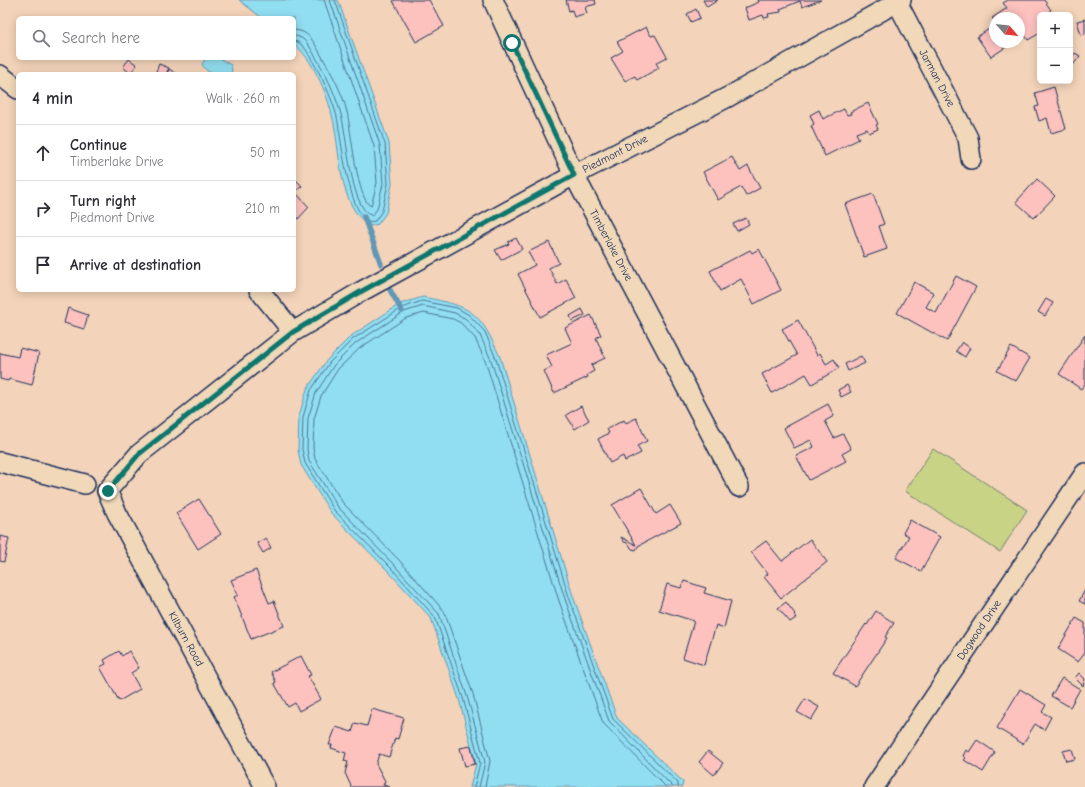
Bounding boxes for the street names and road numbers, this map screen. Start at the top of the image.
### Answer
street label: Jarman Drive [916,47,958,109]
street label: Piedmont Drive [580,132,650,176]
street label: Timberlake Drive [587,207,636,283]
street label: Dogwood Drive [954,597,1004,663]
street label: Kilburn Road [166,609,206,669]

